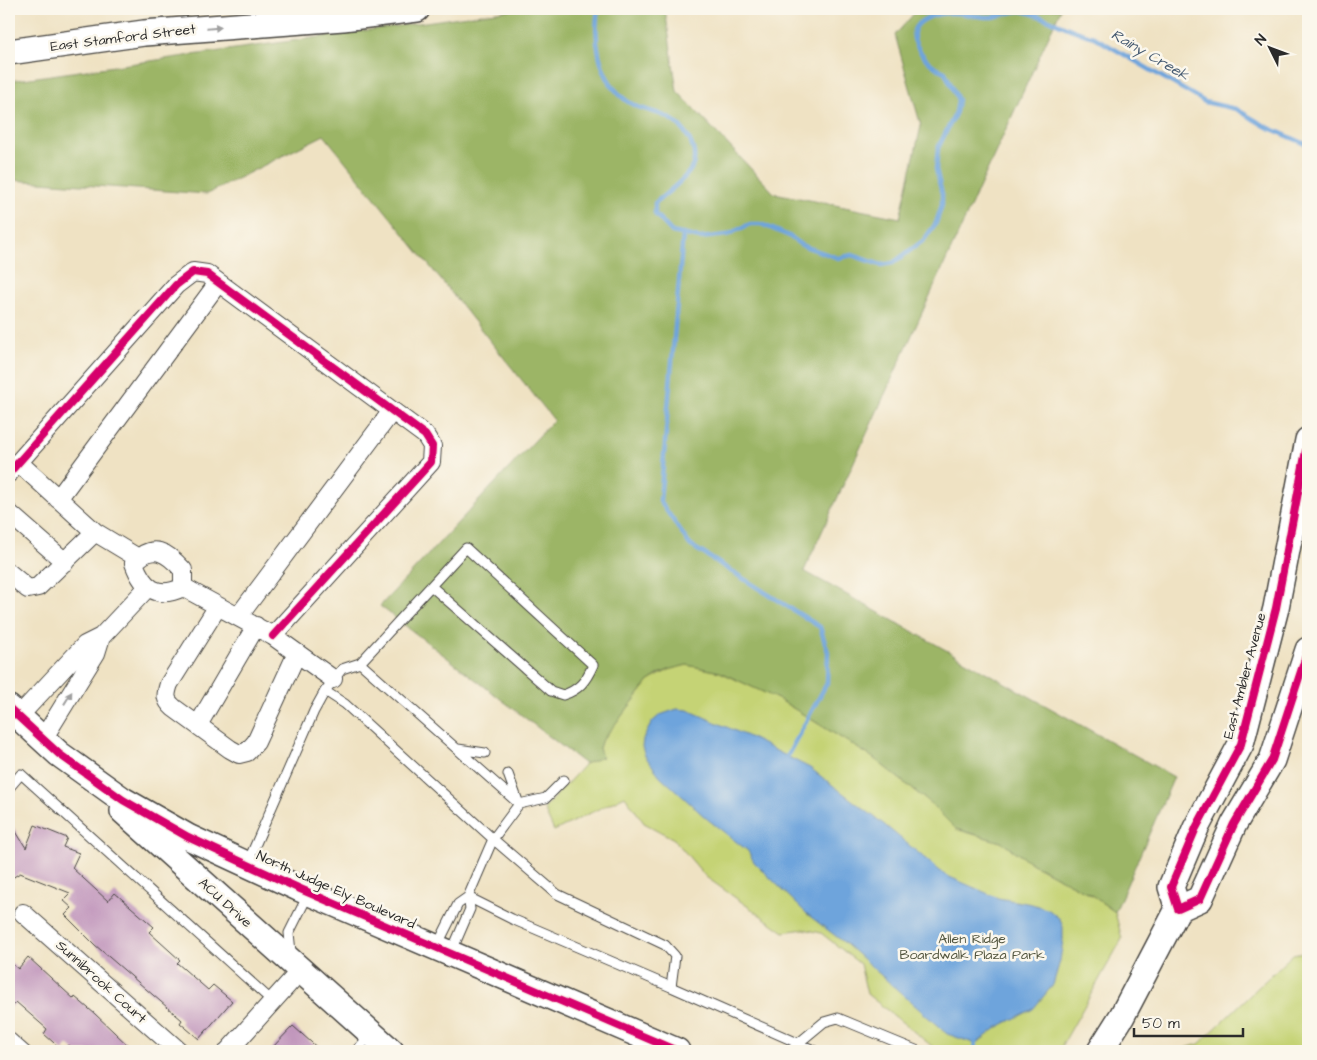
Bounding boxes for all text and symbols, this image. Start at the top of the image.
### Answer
street label: East Stamford Street [49,19,197,57]
north arrow [1244,22,1294,72]
one-way arrow [206,23,222,31]
water label: Rainy Creek [1107,24,1193,87]
text: N [1251,30,1272,50]
street label: East Ambler Avenue [1219,610,1272,741]
one-way arrow [64,691,73,704]
street label: North Judge Ely Boulevard [253,846,419,934]
street label: ACU Drive [194,873,257,933]
park label: Allen Ridge Boardwalk Plaza Park [900,929,1045,965]
street label: Sunnibrook Court [51,936,151,1028]
scale bar [1134,1005,1243,1037]
text: 50 m [1142,1013,1180,1034]

